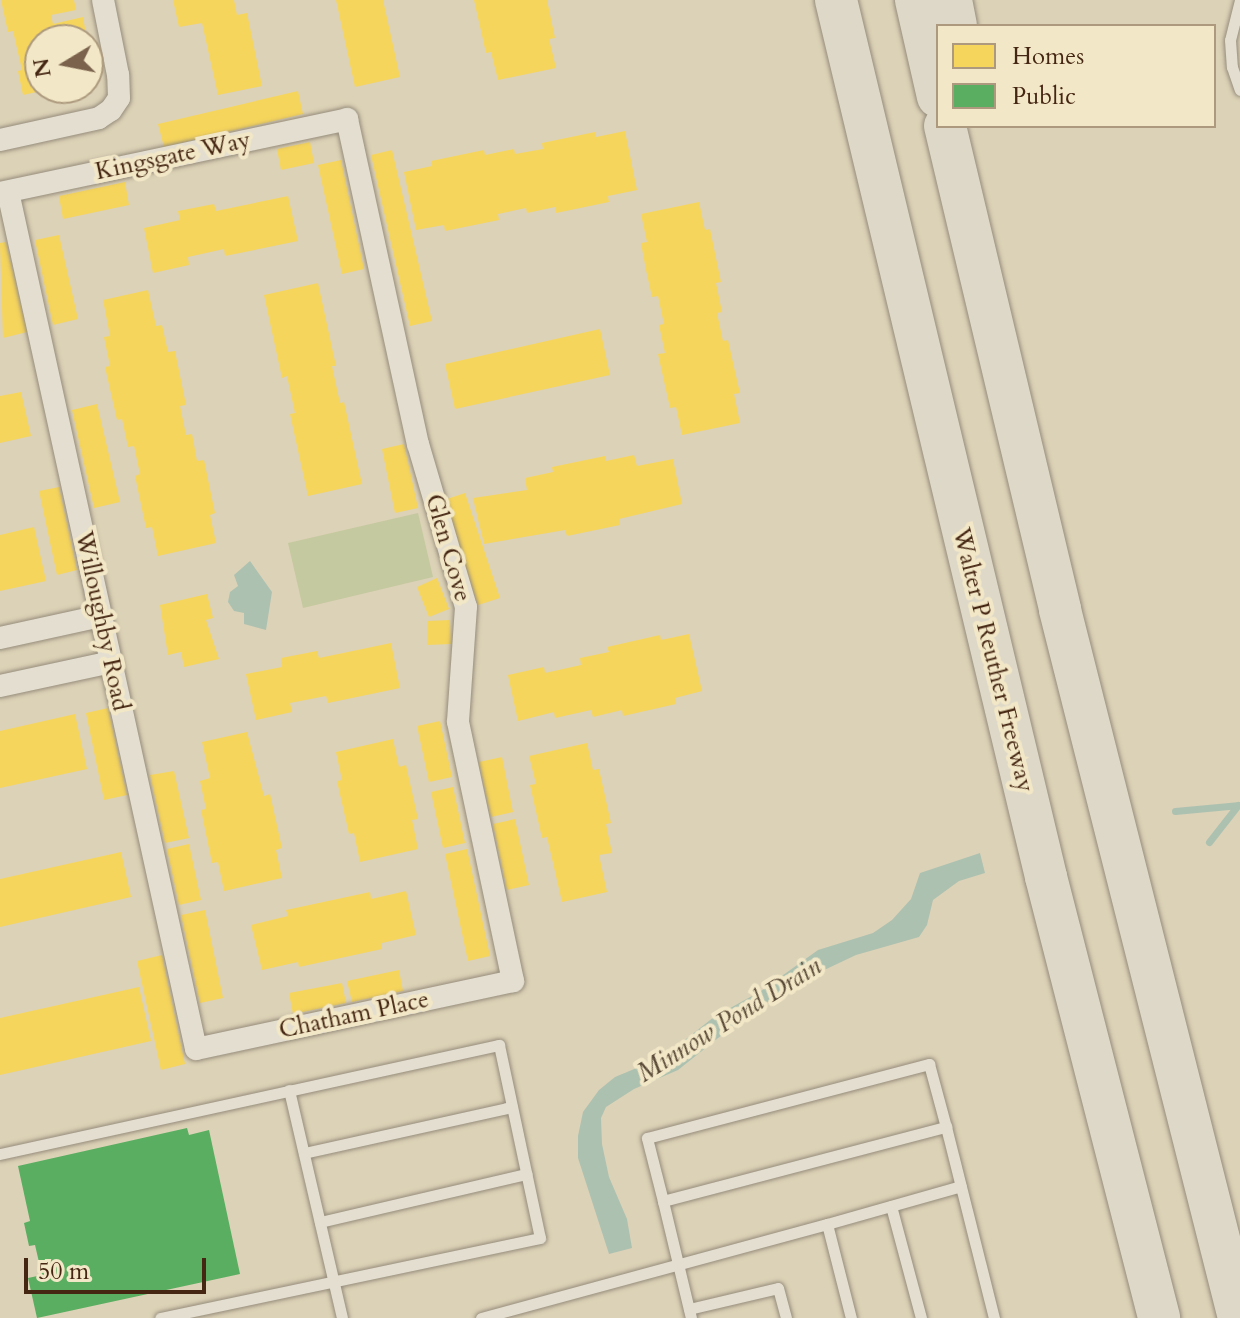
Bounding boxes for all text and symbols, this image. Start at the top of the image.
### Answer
north arrow [24,24,104,104]
legend [936,24,1216,128]
text: Homes [1012,40,1084,73]
text: N [26,56,59,80]
text: Public [1012,80,1076,113]
street label: Kingsgate Way [93,125,253,187]
street label: Glen Cove [419,491,477,605]
street label: Walter P Reuther Freeway [946,525,1040,795]
street label: Willoughby Road [69,529,135,713]
water label: Minnow Pond Drain [631,951,827,1089]
street label: Chatham Place [277,985,431,1045]
scale bar [28,1242,210,1292]
text: 50 m [38,1255,89,1288]

